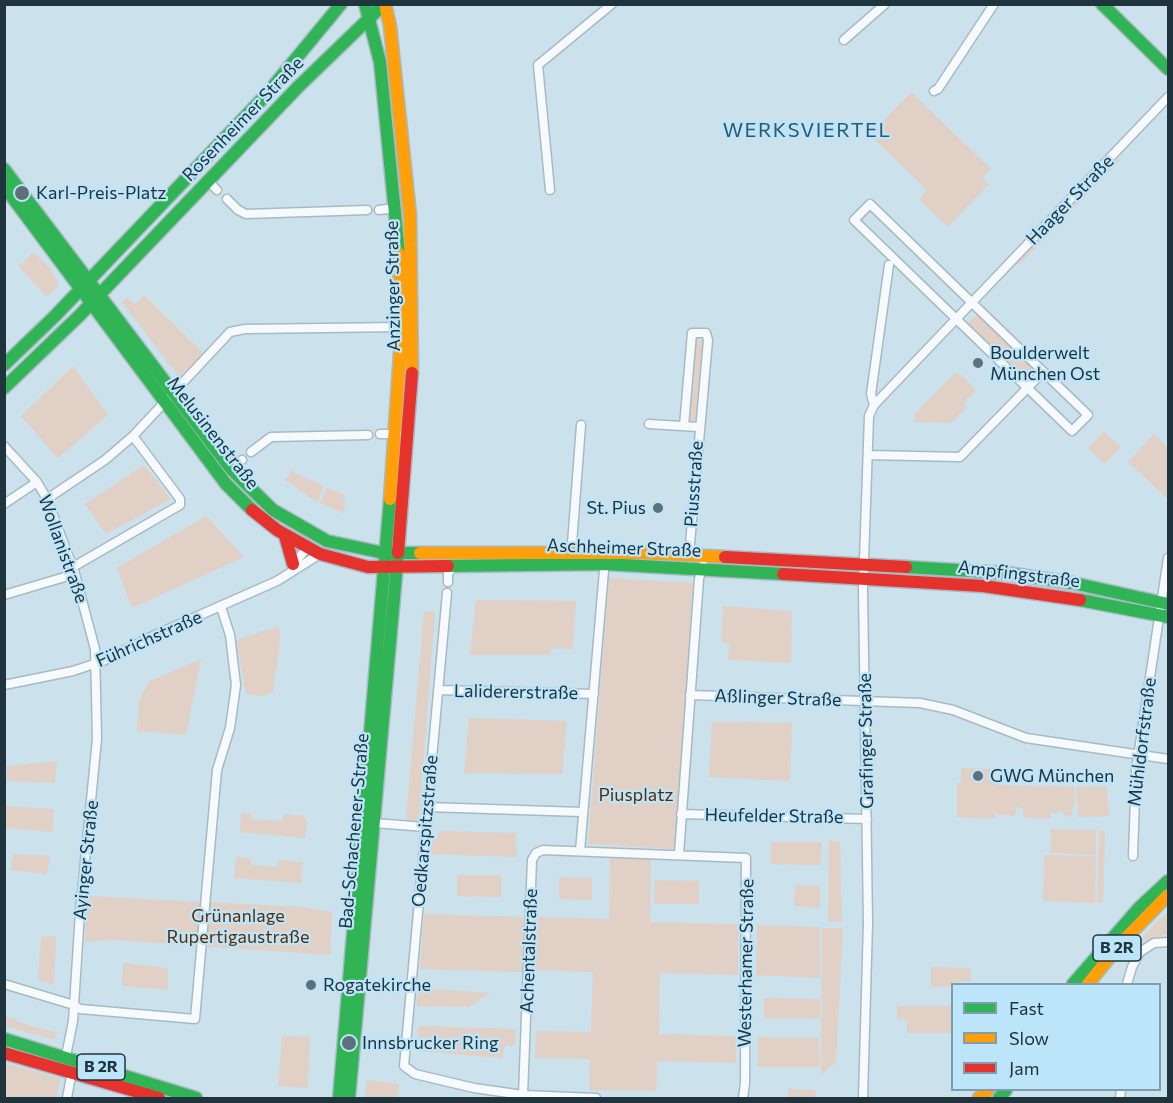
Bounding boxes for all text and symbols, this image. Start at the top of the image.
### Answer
street label: Rosenheimer Straße [178,52,308,186]
district label: WERKSVIERTEL [723,118,891,142]
street label: Haager Straße [1022,151,1118,249]
place label: Karl-Preis-Platz [36,182,167,204]
marker: Karl-Preis-Platz [13,184,31,202]
street label: Anzinger Straße [381,220,405,352]
place label: Boulderwelt München Ost [990,342,1100,385]
marker: Boulderwelt München Ost [971,356,985,370]
street label: Melusinenstraße [162,373,264,493]
street label: Piusstraße [680,440,708,528]
street label: Wollanistraße [33,492,93,606]
place label: St. Pius [586,497,646,519]
marker: St. Pius [651,501,665,515]
street label: Aschheimer Straße [546,535,702,561]
street label: Ampfingstraße [957,556,1081,592]
street label: Führichstraße [93,606,205,672]
street label: Grafinger Straße [854,673,878,809]
street label: Mühldorfstraße [1123,676,1161,808]
street label: Lalidererstraße [454,680,578,704]
street label: Aßlinger Straße [714,685,842,711]
street label: Bad-Schachener-Straße [335,732,373,930]
street label: Oedkarspitzstraße [408,754,442,908]
place label: GWG München [990,765,1114,787]
marker: GWG München [971,769,985,783]
park label: Piusplatz [598,784,674,806]
street label: Ayinger Straße [69,799,103,921]
street label: Heufelder Straße [704,804,844,828]
street label: Westerhamer Straße [734,878,758,1048]
street label: Achentalstraße [516,888,542,1014]
park label: Grünanlage Rupertigaustraße [167,905,309,948]
road number: B 2R [1093,935,1141,961]
place label: Rogatekirche [323,974,431,996]
marker: Rogatekirche [304,978,318,992]
legend [951,983,1161,1091]
text: Fast [1009,997,1044,1019]
text: Slow [1009,1027,1049,1049]
place label: Innsbrucker Ring [362,1032,499,1054]
marker: Innsbrucker Ring [340,1034,358,1052]
road number: B 2R [77,1054,125,1080]
text: Jam [1009,1057,1039,1079]

